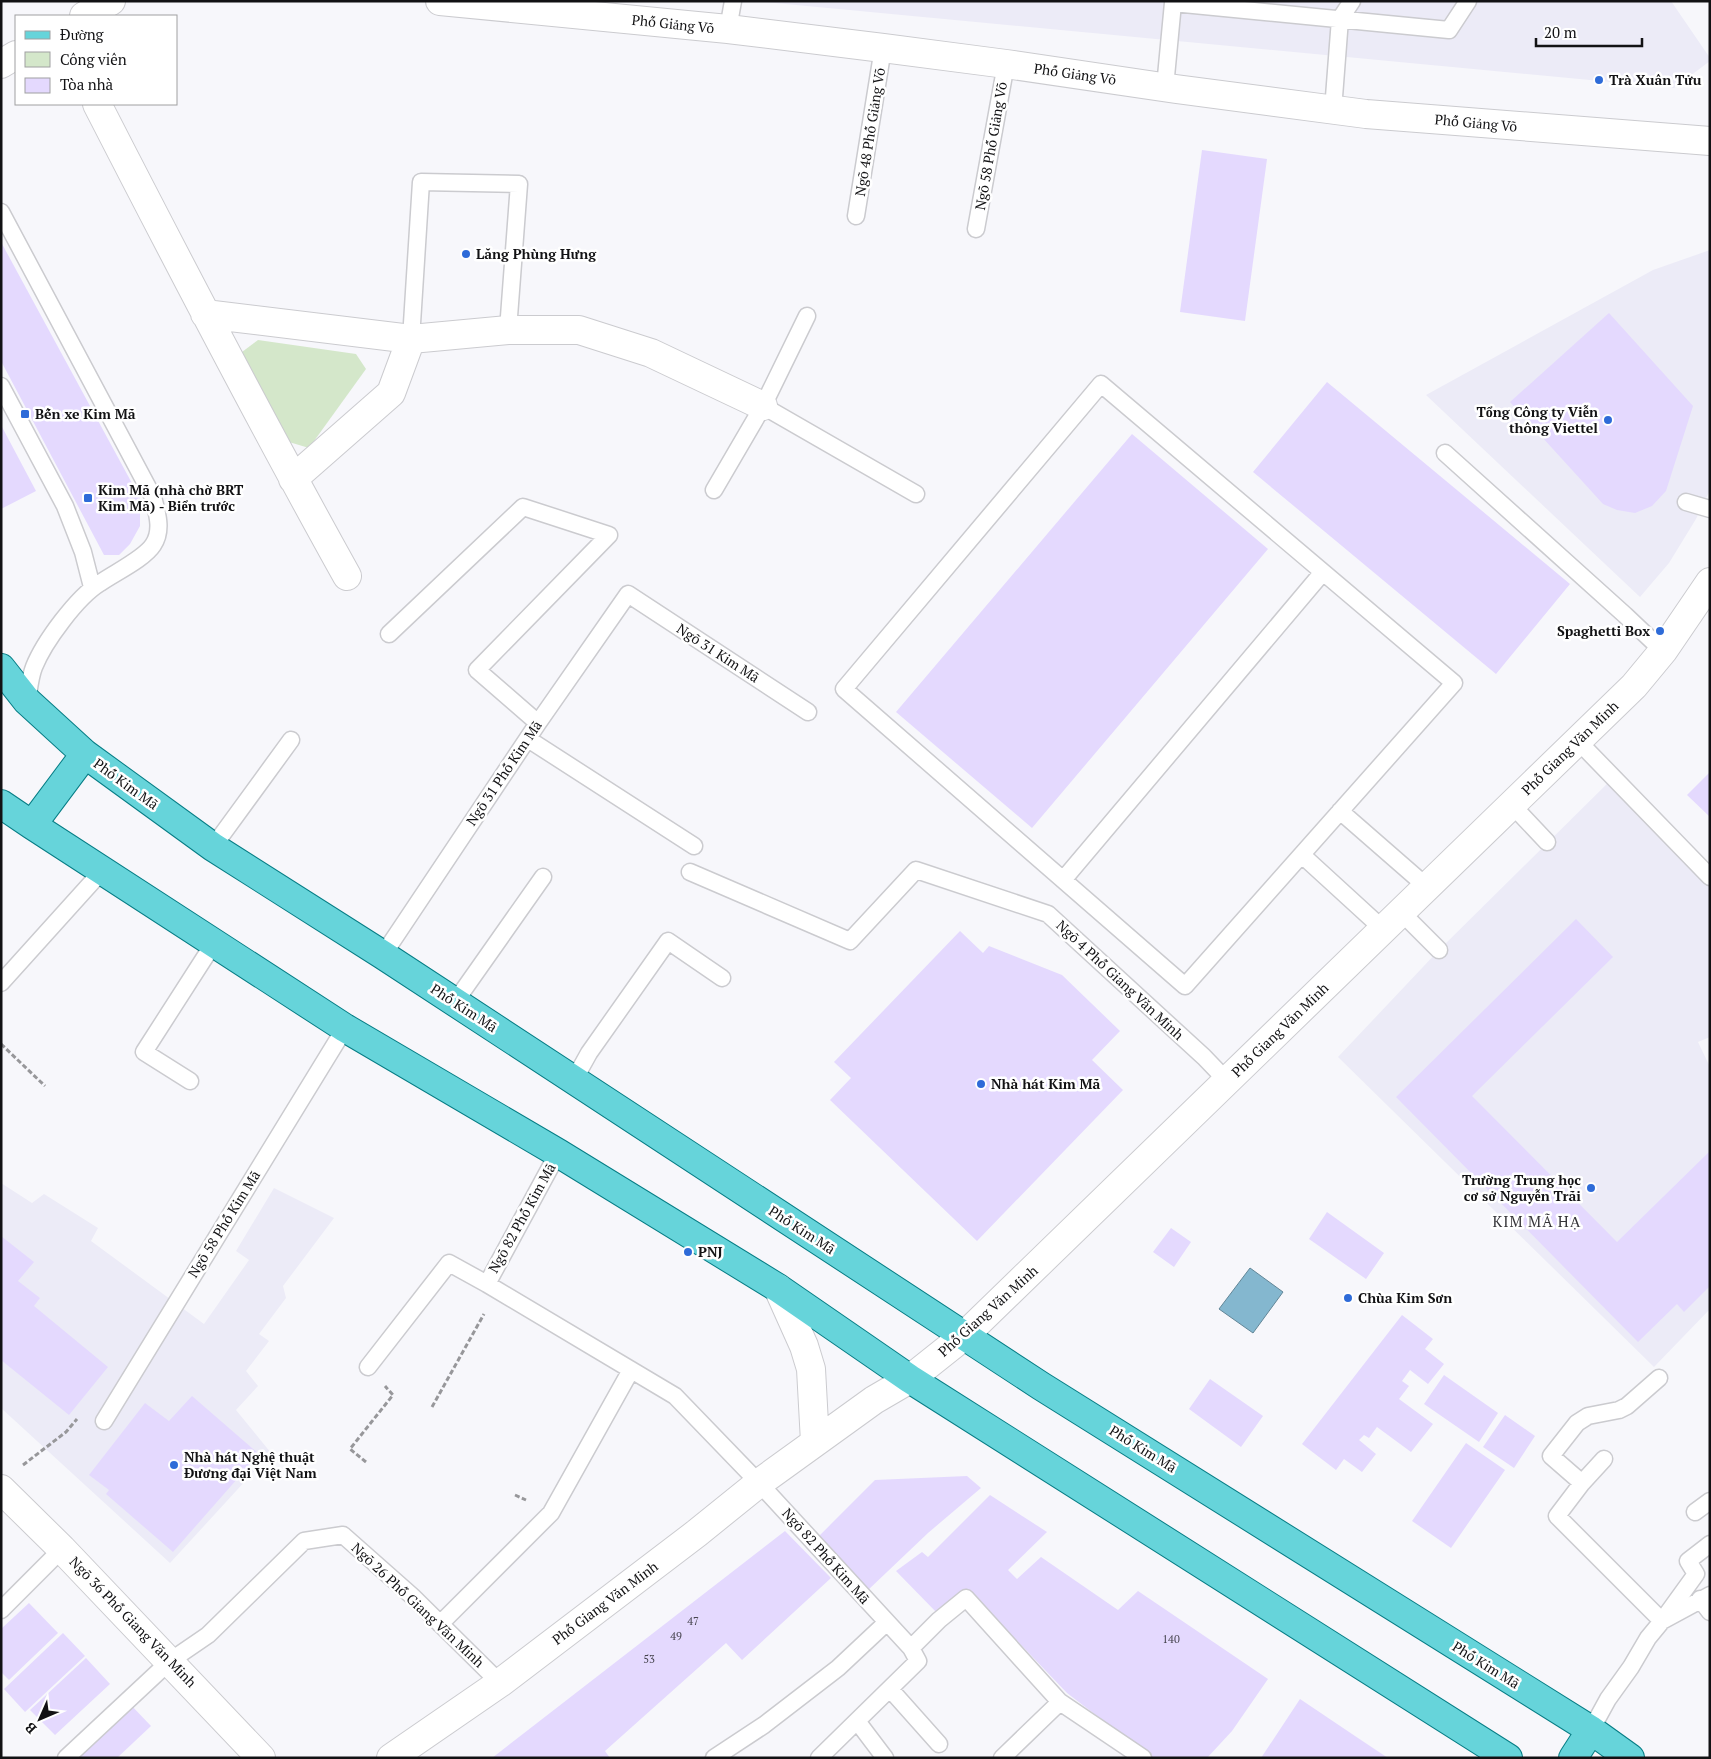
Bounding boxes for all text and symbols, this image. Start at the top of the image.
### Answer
street label: Phố Giảng Võ [631,10,715,37]
legend [15,15,178,105]
scale bar [1536,15,1642,47]
text: 20 m [1544,22,1577,42]
text: Đường [60,24,105,44]
text: Công viên [60,49,127,69]
street label: Phố Giảng Võ [1033,58,1118,89]
street label: Ngõ 48 Phố Giảng Võ [850,66,889,198]
place label: Trà Xuân Tửu [1609,70,1702,89]
text: Tòa nhà [60,74,114,94]
marker: Trà Xuân Tửu [1593,74,1605,86]
street label: Ngõ 58 Phố Giảng Võ [970,80,1011,212]
street label: Phố Giảng Võ [1434,109,1518,136]
place label: Lăng Phùng Hưng [476,244,597,263]
marker: Lăng Phùng Hưng [460,248,472,260]
place label: Tổng Công ty Viễn thông Viettel [1477,402,1598,437]
place label: Bến xe Kim Mã [35,404,136,423]
marker: Bến xe Kim Mã [19,408,31,420]
marker: Tổng Công ty Viễn thông Viettel [1602,414,1614,426]
place label: Kim Mã (nhà chờ BRT Kim Mã) - Biển trước [98,480,244,515]
marker: Kim Mã (nhà chờ BRT Kim Mã) - Biển trước [82,492,94,504]
street label: Ngõ 31 Kim Mã [673,619,763,686]
place label: Spaghetti Box [1557,621,1650,640]
marker: Spaghetti Box [1654,625,1666,637]
street label: Phố Giang Văn Minh [1517,696,1622,799]
street label: Ngõ 31 Phố Kim Mã [461,717,546,829]
street label: Phố Kim Mã [90,754,162,814]
street label: Ngõ 4 Phố Giang Văn Minh [1053,916,1188,1044]
street label: Phố Giang Văn Minh [1227,978,1332,1081]
street label: Phố Kim Mã [427,979,501,1036]
place label: Nhà hát Kim Mã [991,1074,1101,1093]
marker: Nhà hát Kim Mã [975,1078,987,1090]
street label: Ngõ 82 Phố Kim Mã [483,1159,560,1276]
street label: Ngõ 58 Phố Kim Mã [183,1167,264,1281]
place label: Trường Trung học cơ sở Nguyễn Trãi [1462,1170,1581,1205]
marker: Trường Trung học cơ sở Nguyễn Trãi [1585,1182,1597,1194]
street label: Phố Kim Mã [765,1201,839,1258]
district label: KIM MÃ HẠ [1493,1211,1581,1231]
place label: PNJ [698,1242,723,1261]
marker: PNJ [682,1246,694,1258]
street label: Phố Giang Văn Minh [934,1261,1042,1361]
place label: Chùa Kim Sơn [1358,1288,1452,1307]
marker: Chùa Kim Sơn [1342,1292,1354,1304]
street label: Phố Kim Mã [1106,1420,1180,1477]
place label: Nhà hát Nghệ thuật Đương đại Việt Nam [184,1447,317,1482]
marker: Nhà hát Nghệ thuật Đương đại Việt Nam [168,1459,180,1471]
street label: Ngõ 82 Phố Kim Mã [778,1504,874,1608]
street label: Ngõ 26 Phố Giang Văn Minh [348,1538,489,1671]
street label: Ngõ 36 Phố Giang Văn Minh [66,1552,201,1691]
street label: Phố Giang Văn Minh [548,1556,662,1649]
house number: 47 [687,1614,699,1628]
house number: 49 [670,1629,682,1643]
house number: 140 [1162,1632,1180,1646]
street label: Phố Kim Mã [1449,1636,1523,1693]
house number: 53 [643,1652,655,1666]
north arrow [15,1694,65,1744]
text: B [21,1719,40,1738]

